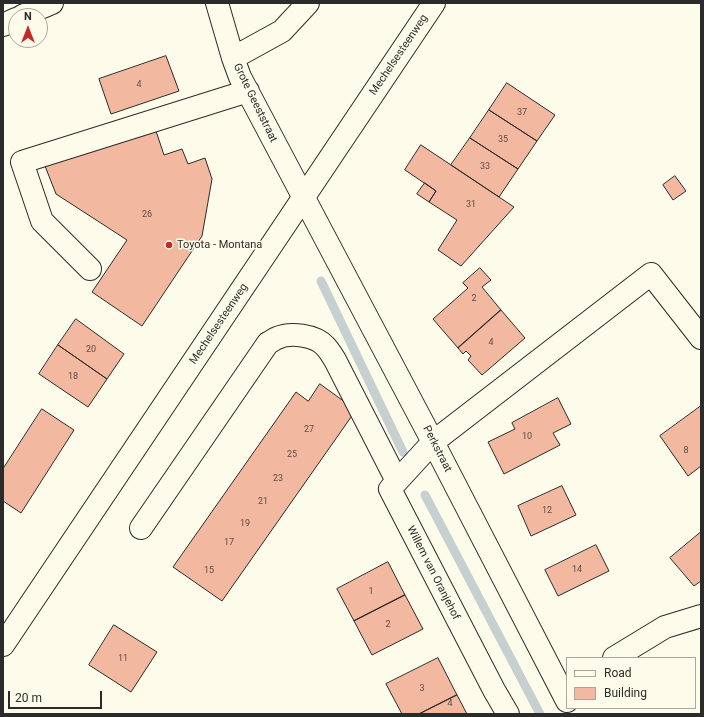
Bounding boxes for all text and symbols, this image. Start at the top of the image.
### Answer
north arrow [8,8,48,48]
text: N [24,10,32,23]
street label: Mechelsesteenweg [367,12,431,98]
street label: Grote Geeststraat [230,61,280,145]
house number: 4 [136,80,142,90]
house number: 37 [517,108,527,118]
house number: 35 [498,135,508,145]
house number: 33 [480,162,490,172]
house number: 31 [466,200,476,210]
house number: 26 [142,210,152,220]
place label: Toyota - Montana [177,238,262,252]
marker: Toyota - Montana [164,240,174,250]
street label: Mechelsesteenweg [187,281,251,367]
house number: 2 [471,294,477,304]
house number: 4 [488,338,494,348]
house number: 20 [86,345,96,355]
house number: 18 [68,372,78,382]
street label: Perkstraat [420,424,454,474]
house number: 27 [304,425,314,435]
house number: 10 [522,432,532,442]
house number: 8 [683,446,689,456]
house number: 25 [287,450,297,460]
house number: 23 [273,474,283,484]
house number: 21 [258,497,268,507]
house number: 12 [542,506,552,516]
house number: 19 [240,519,250,529]
street label: Willem van Oranjehof [404,524,462,622]
house number: 17 [224,538,234,548]
house number: 14 [572,565,582,575]
house number: 15 [204,566,214,576]
house number: 1 [368,587,374,597]
house number: 2 [385,620,391,630]
house number: 11 [118,654,128,664]
legend [566,657,696,709]
text: Road [604,666,632,680]
scale bar [10,683,104,709]
house number: 3 [419,684,425,694]
text: Building [604,686,647,700]
text: 20 m [15,691,42,705]
house number: 4 [447,699,453,709]

